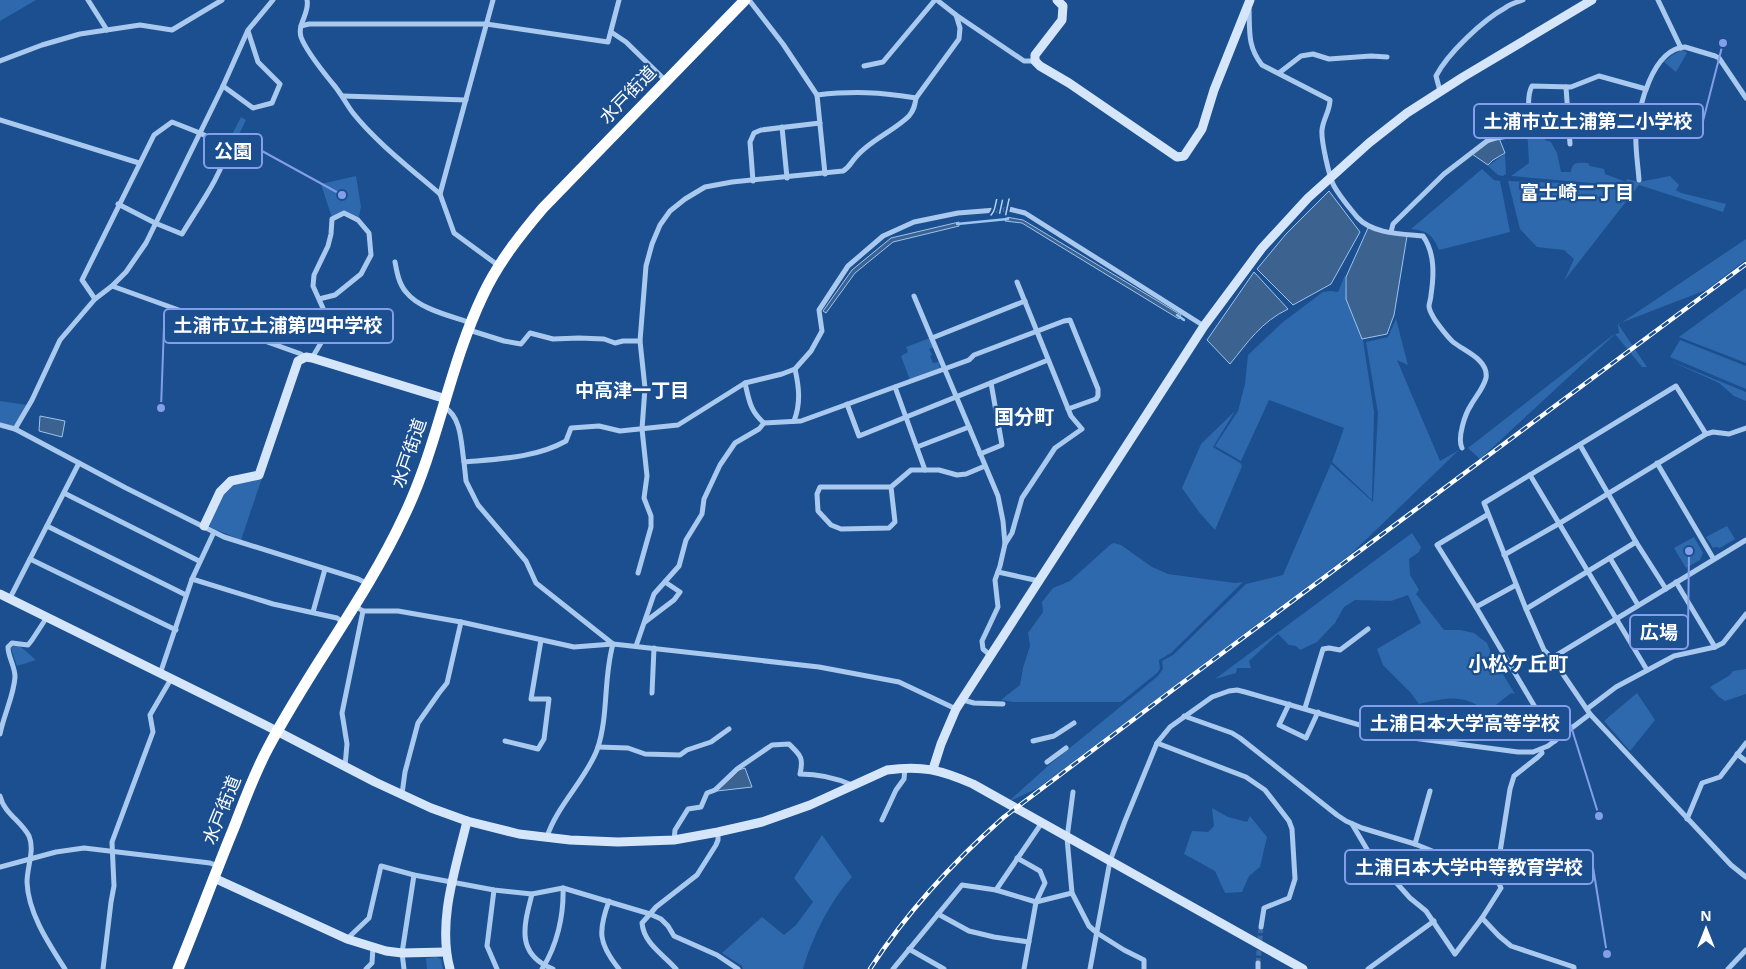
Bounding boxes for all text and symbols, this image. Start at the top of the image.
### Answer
street label: 水戸街道 [594,60,661,129]
callout: 土浦市立土浦第二小学校 [1474,104,1703,138]
text: 土浦市立土浦第二小学校 [1483,108,1693,134]
callout: 公園 [204,134,262,168]
text: 公園 [214,138,252,164]
district label: 富士崎二丁目 [1520,179,1634,205]
water label: 川 [989,194,1011,220]
callout: 土浦市立土浦第四中学校 [164,309,393,343]
text: 土浦市立土浦第四中学校 [173,312,383,338]
district label: 中高津一丁目 [575,377,689,403]
district label: 国分町 [994,403,1054,430]
street label: 水戸街道 [385,415,431,491]
callout: 広場 [1630,615,1688,649]
text: 広場 [1640,619,1678,645]
district label: 小松ケ丘町 [1468,650,1568,677]
callout: 土浦日本大学高等学校 [1360,706,1570,740]
text: 土浦日本大学高等学校 [1370,710,1560,736]
street label: 水戸街道 [196,772,246,847]
callout: 土浦日本大学中等教育学校 [1345,850,1593,884]
text: 土浦日本大学中等教育学校 [1355,854,1583,880]
north arrow [1681,904,1731,954]
text: N [1700,906,1712,925]

